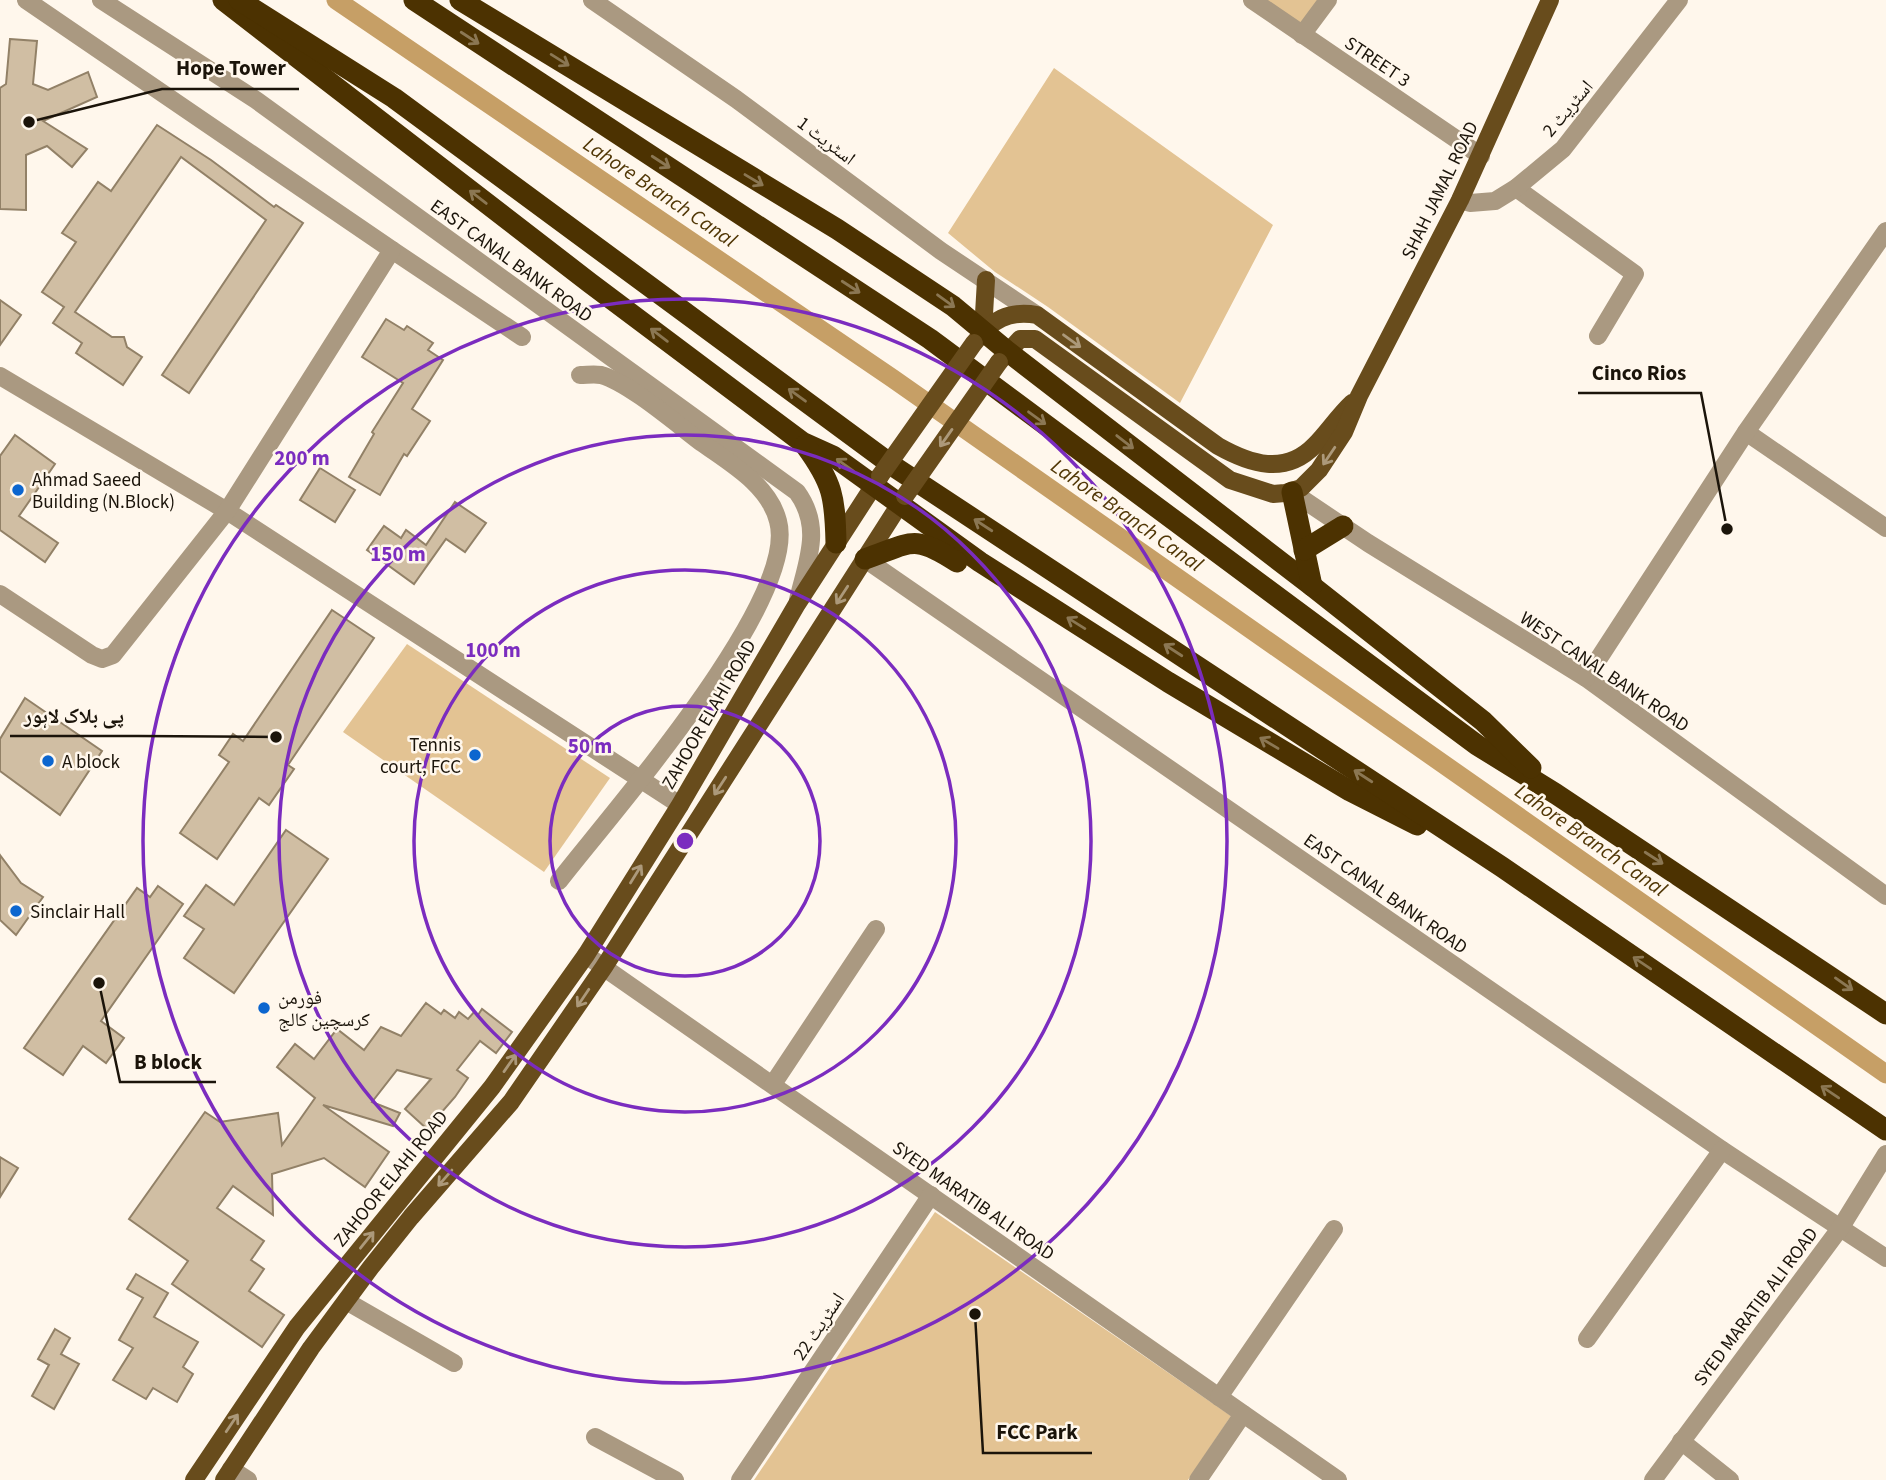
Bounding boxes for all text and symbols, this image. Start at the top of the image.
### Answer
street label: STREET 3 [1339,30,1415,94]
one-way arrow [460,31,480,45]
callout: Hope Tower [162,47,299,89]
text: Hope Tower [176,53,287,83]
one-way arrow [550,54,570,68]
street label: اسٹریٹ 2 [1536,75,1600,143]
street label: اسٹریٹ 1 [791,110,861,172]
street label: SHAH JAMAL ROAD [1395,117,1486,264]
water label: Lahore Branch Canal [577,129,743,255]
one-way arrow [650,156,670,170]
one-way arrow [743,173,763,187]
one-way arrow [469,189,488,204]
street label: EAST CANAL BANK ROAD [424,193,598,329]
one-way arrow [841,280,860,294]
one-way arrow [936,294,955,308]
one-way arrow [650,328,669,342]
one-way arrow [1062,333,1081,348]
callout: Cinco Rios [1578,351,1701,393]
text: Cinco Rios [1592,358,1686,388]
one-way arrow [788,388,807,402]
one-way arrow [1027,411,1046,425]
one-way arrow [939,428,953,447]
one-way arrow [1115,435,1133,450]
text: 200 m [274,443,330,473]
one-way arrow [1321,446,1335,466]
water label: Lahore Branch Canal [1045,451,1210,579]
one-way arrow [836,457,855,472]
place label: Ahmad Saeed Building (N.Block) [32,467,175,516]
marker: Ahmad Saeed Building (N.Block) [10,482,26,498]
one-way arrow [974,518,994,532]
text: 150 m [370,539,426,569]
one-way arrow [835,584,849,604]
street label: WEST CANAL BANK ROAD [1514,605,1694,739]
one-way arrow [1066,616,1086,630]
text: 100 m [465,635,521,665]
street label: ZAHOOR ELAHI ROAD [655,635,763,795]
one-way arrow [1164,643,1183,658]
callout: پی بلاک لاہور [10,694,138,736]
text: پی بلاک لاہور [23,701,124,731]
text: 50 m [568,731,612,761]
place label: Tennis court, FCC [380,732,461,781]
one-way arrow [1260,735,1280,749]
marker: Tennis court, FCC [467,747,483,763]
place label: A block [62,749,120,776]
marker: A block [40,753,56,769]
one-way arrow [1354,768,1373,783]
one-way arrow [712,776,726,796]
water label: Lahore Branch Canal [1509,776,1674,904]
street label: EAST CANAL BANK ROAD [1298,827,1473,961]
centre of rings [673,829,697,853]
one-way arrow [1644,851,1663,865]
one-way arrow [630,865,644,885]
place label: Sinclair Hall [30,899,125,926]
marker: Sinclair Hall [8,903,24,919]
one-way arrow [1633,956,1652,970]
one-way arrow [1834,977,1853,991]
place label: فورمن کرسچین کالج [278,985,370,1034]
one-way arrow [576,988,590,1007]
marker: فورمن کرسچین کالج [256,1000,272,1016]
callout: B block [120,1040,216,1082]
text: B block [134,1047,202,1077]
one-way arrow [502,1054,517,1073]
one-way arrow [1821,1085,1840,1099]
street label: ZAHOOR ELAHI ROAD [328,1105,455,1253]
street label: SYED MARATIB ALI ROAD [887,1135,1060,1267]
one-way arrow [437,1169,453,1187]
street label: SYED MARATIB ALI ROAD [1688,1222,1825,1392]
one-way arrow [359,1232,374,1250]
street label: اسٹریٹ 22 [787,1288,852,1366]
callout: FCC Park [983,1411,1092,1453]
one-way arrow [225,1414,239,1434]
text: FCC Park [996,1417,1078,1447]

